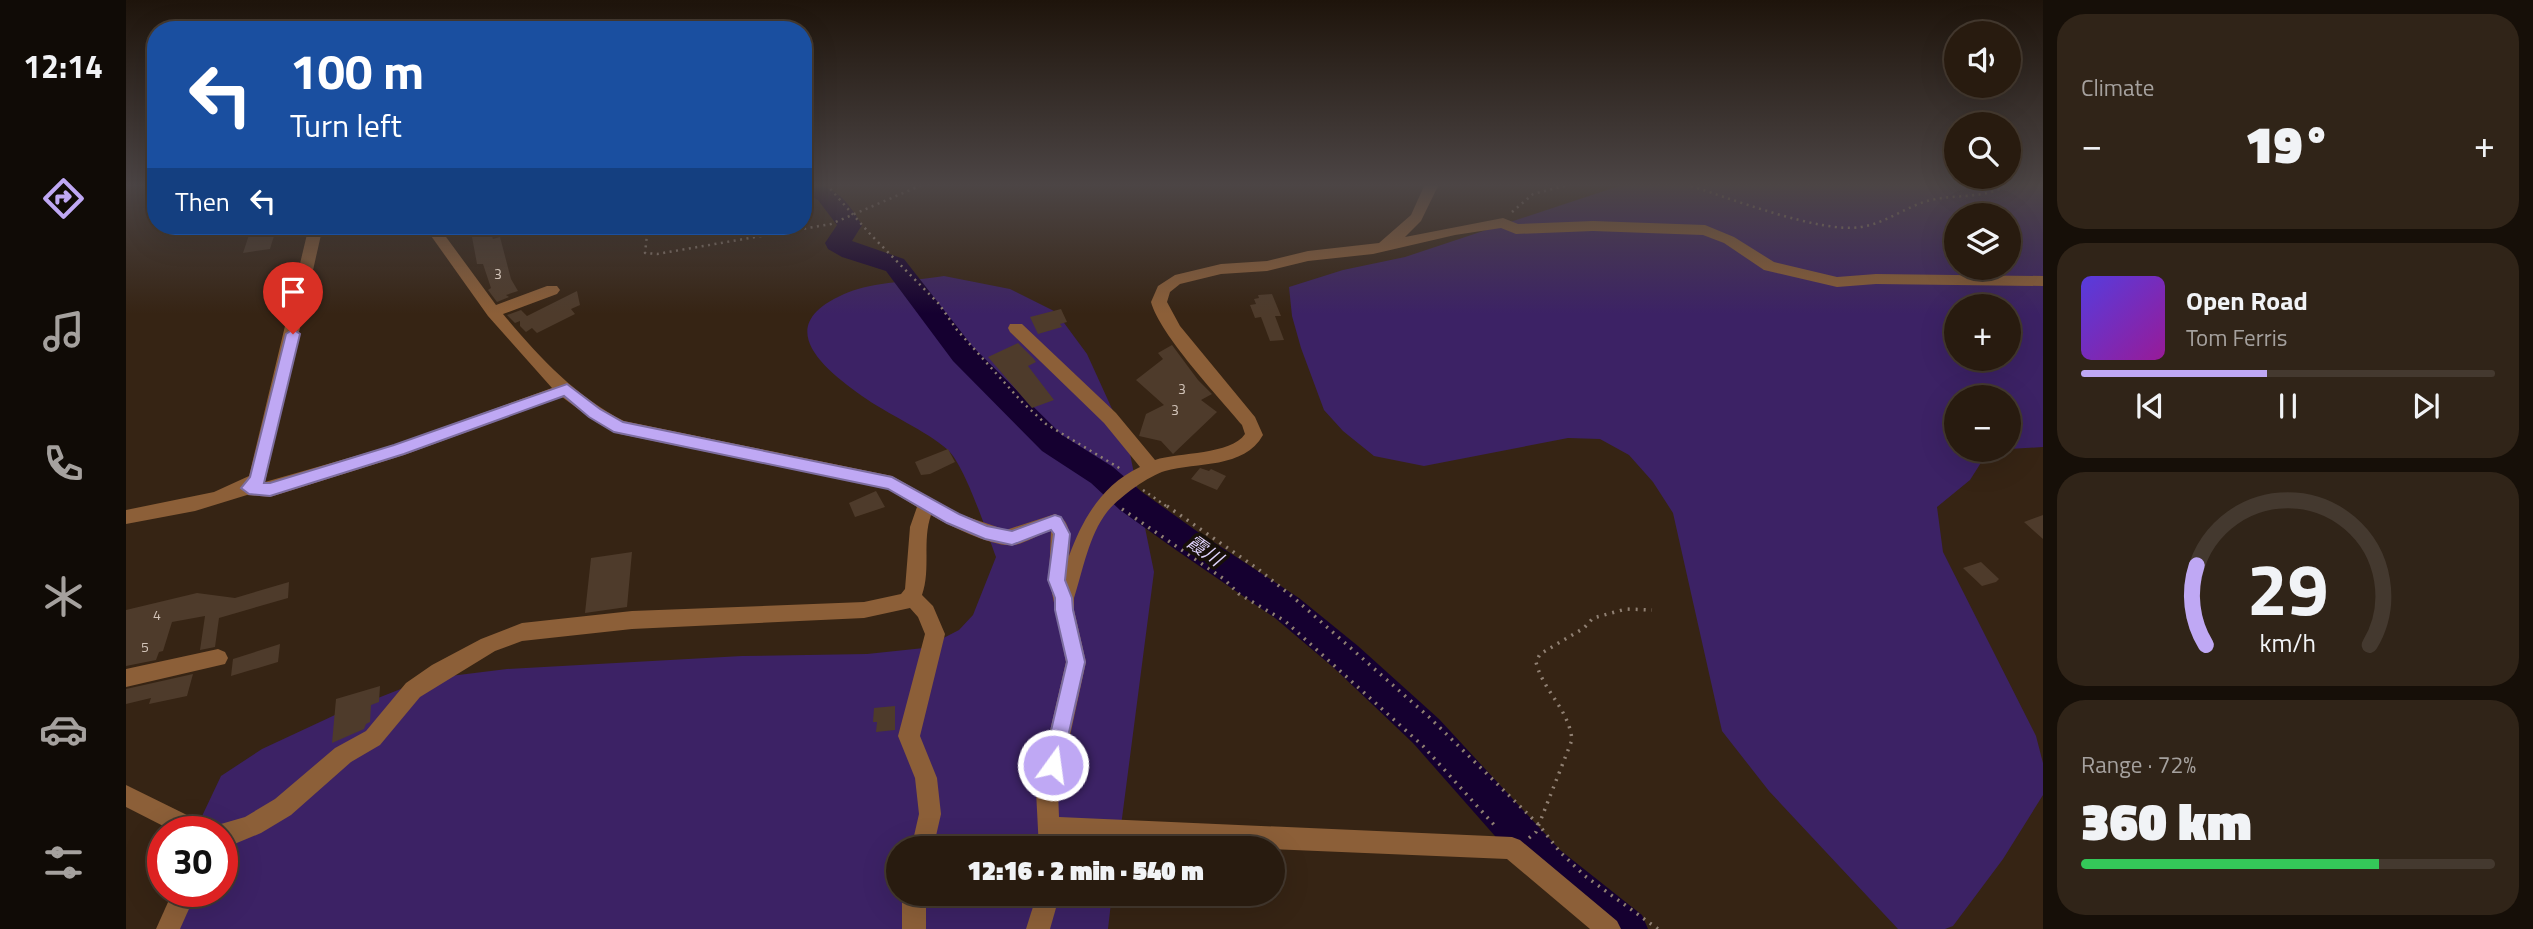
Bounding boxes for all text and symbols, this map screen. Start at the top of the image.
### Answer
map controls [1944,21,2021,462]
button: sound [1944,21,2021,98]
text: 100 m [290,33,424,108]
text: 12:14 [23,42,103,90]
icon: left [175,49,266,140]
text: Climate [2081,70,2154,105]
text: Turn left [290,101,402,149]
text: 19° [2245,104,2331,183]
button: search [1944,112,2021,189]
text: − [2081,115,2102,173]
text: + [2474,115,2495,173]
icon: directions [39,174,88,223]
text: Then [175,182,230,221]
icon: left [244,182,282,220]
button: layers [1944,203,2021,280]
pin [263,262,323,334]
house number: 3 [494,263,502,284]
icon: arrive [274,273,312,311]
text: Open Road [2186,281,2308,320]
button: + [1944,294,2021,371]
icon: music [39,307,88,356]
text: Tom Ferris [2186,320,2287,355]
house number: 3 [1178,378,1186,399]
button: − [1944,385,2021,462]
icon: previous [2131,387,2169,425]
icon: pause [2269,387,2307,425]
icon: next [2407,387,2445,425]
house number: 3 [1171,399,1179,420]
icon: phone [39,439,88,488]
water label: 霞川 [1181,527,1231,574]
text: 29 [2247,533,2329,643]
icon: climate [39,572,88,621]
house number: 4 [153,604,161,625]
text: km/h [2260,624,2316,662]
house number: 5 [141,636,149,657]
icon: car [39,705,88,754]
position arrow [1016,728,1090,802]
text: Range · 72% [2081,747,2196,782]
text: 360 km [2081,781,2252,860]
speed limit sign: 30 [147,816,238,907]
icon: filters [39,838,88,887]
text: 12:16 · 2 min · 540 m [967,851,1204,890]

